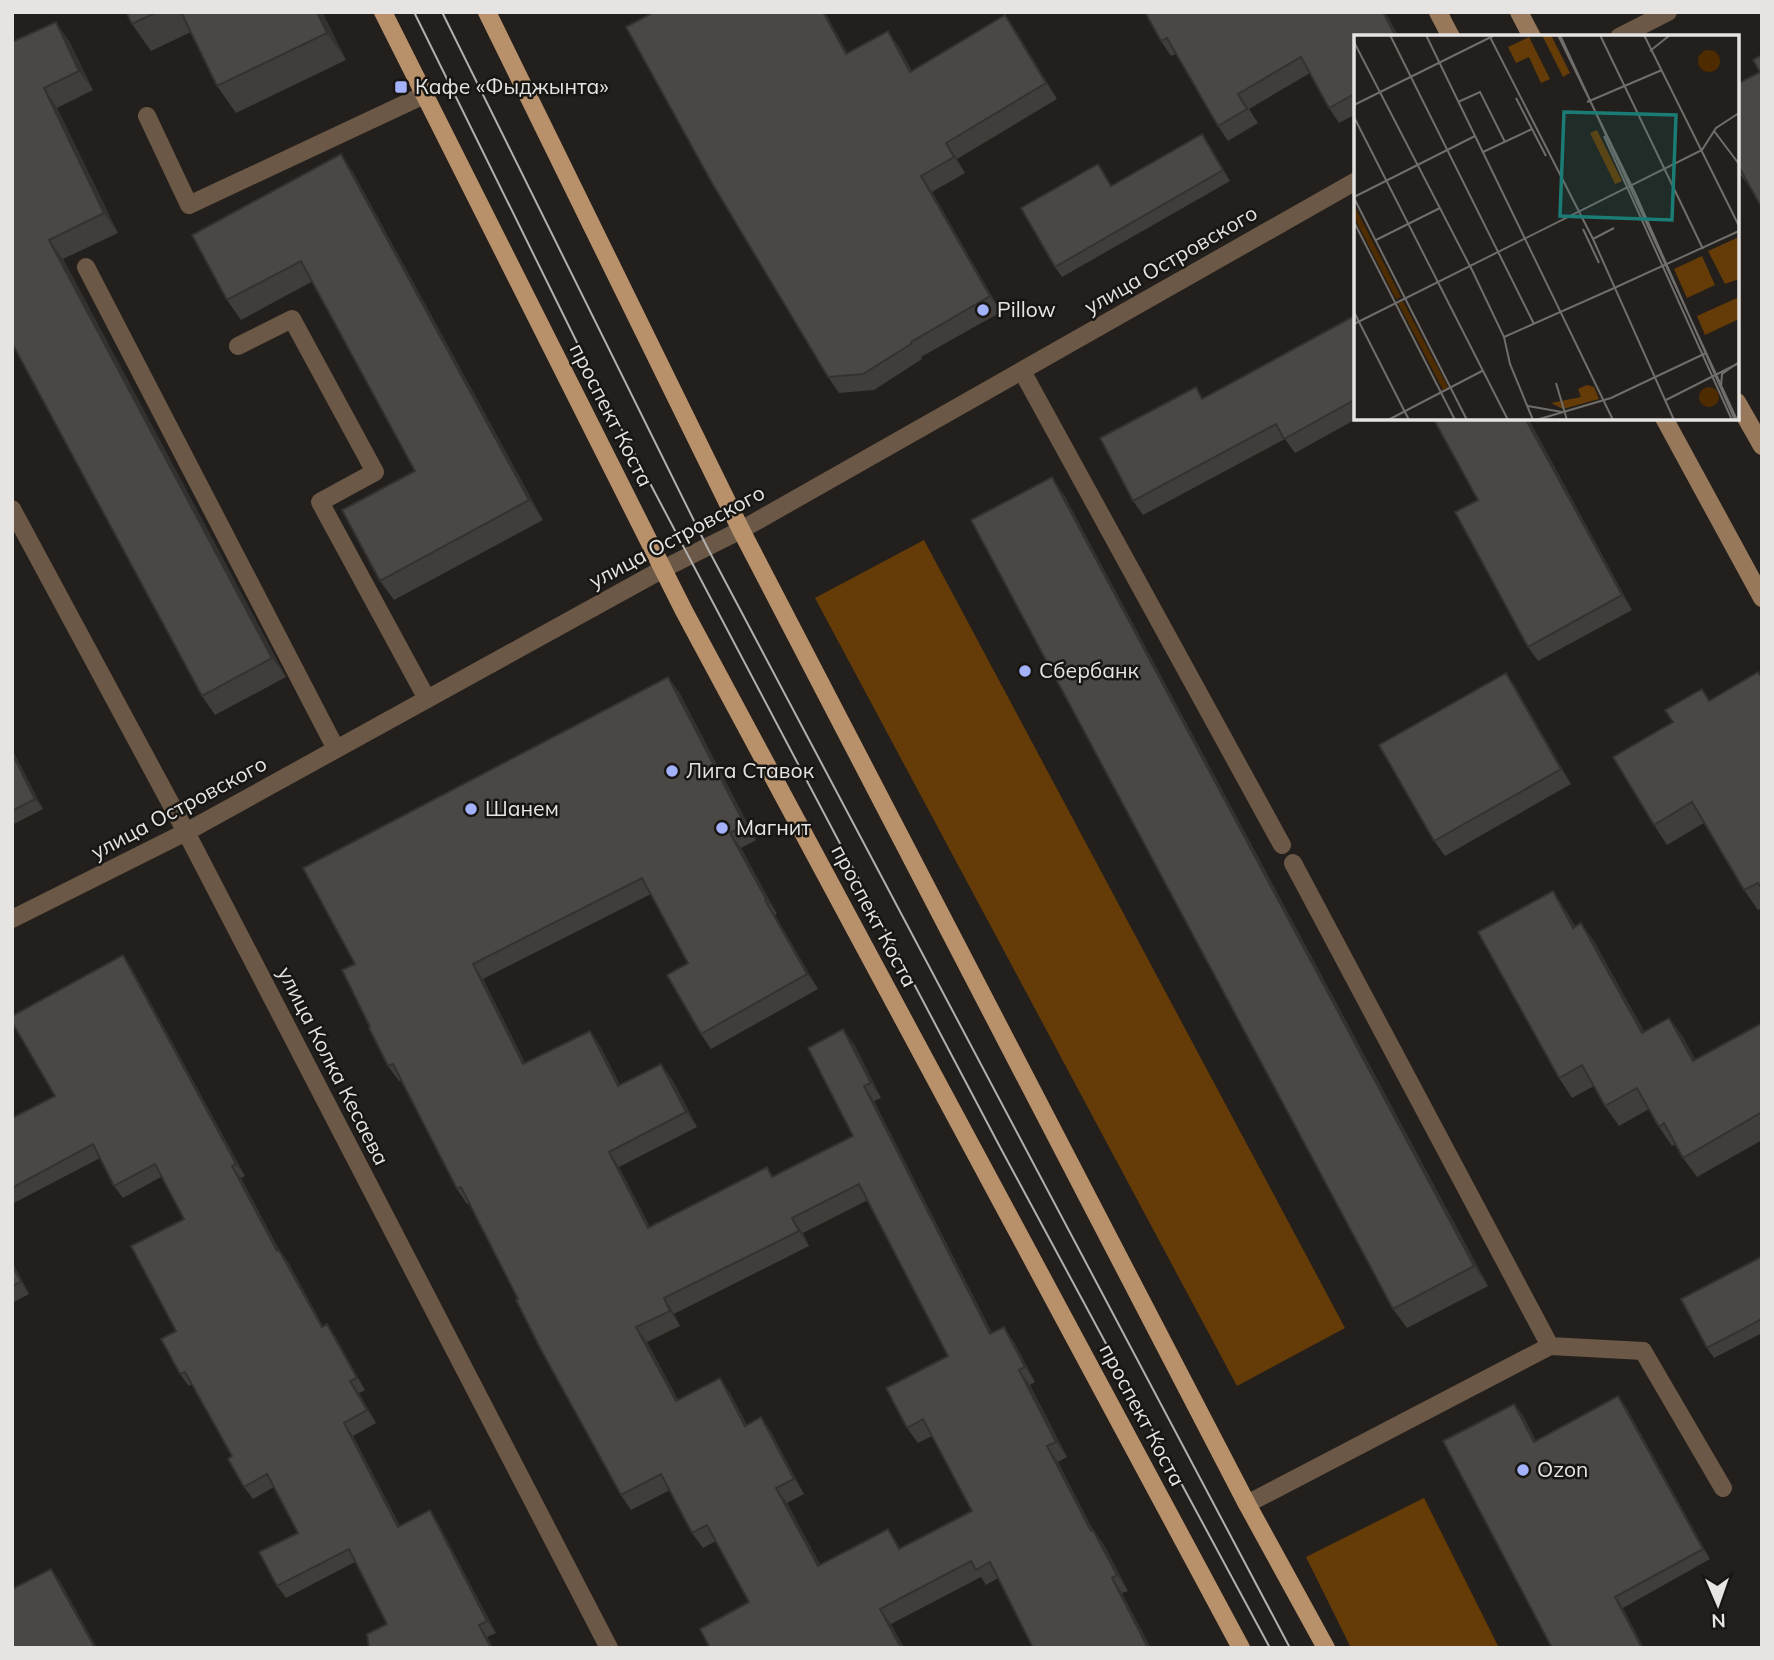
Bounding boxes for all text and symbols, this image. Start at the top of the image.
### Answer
inset map [1354,35,1739,420]
place label: Кафе «Фыджынта» [415,73,609,99]
marker: Кафе «Фыджынта» [393,79,409,95]
street label: улица Островского [1079,199,1262,319]
place label: Pillow [997,296,1056,322]
marker: Pillow [975,302,991,318]
street label: проспект Коста [565,339,659,491]
street label: улица Островского [584,479,769,593]
place label: Сбербанк [1039,657,1140,683]
marker: Сбербанк [1017,663,1033,679]
street label: улица Островского [86,750,271,864]
place label: Лига Ставок [686,757,815,783]
marker: Лига Ставок [664,763,680,779]
place label: Шанем [485,795,559,821]
marker: Шанем [463,801,479,817]
place label: Магнит [736,814,811,840]
marker: Магнит [714,820,730,836]
street label: проспект Коста [826,840,923,991]
street label: улица Колка Кесаева [273,962,395,1169]
street label: проспект Коста [1094,1339,1191,1490]
place label: Ozon [1537,1456,1588,1482]
marker: Ozon [1515,1462,1531,1478]
north arrow [1683,1569,1753,1639]
text: N [1711,1609,1726,1633]

